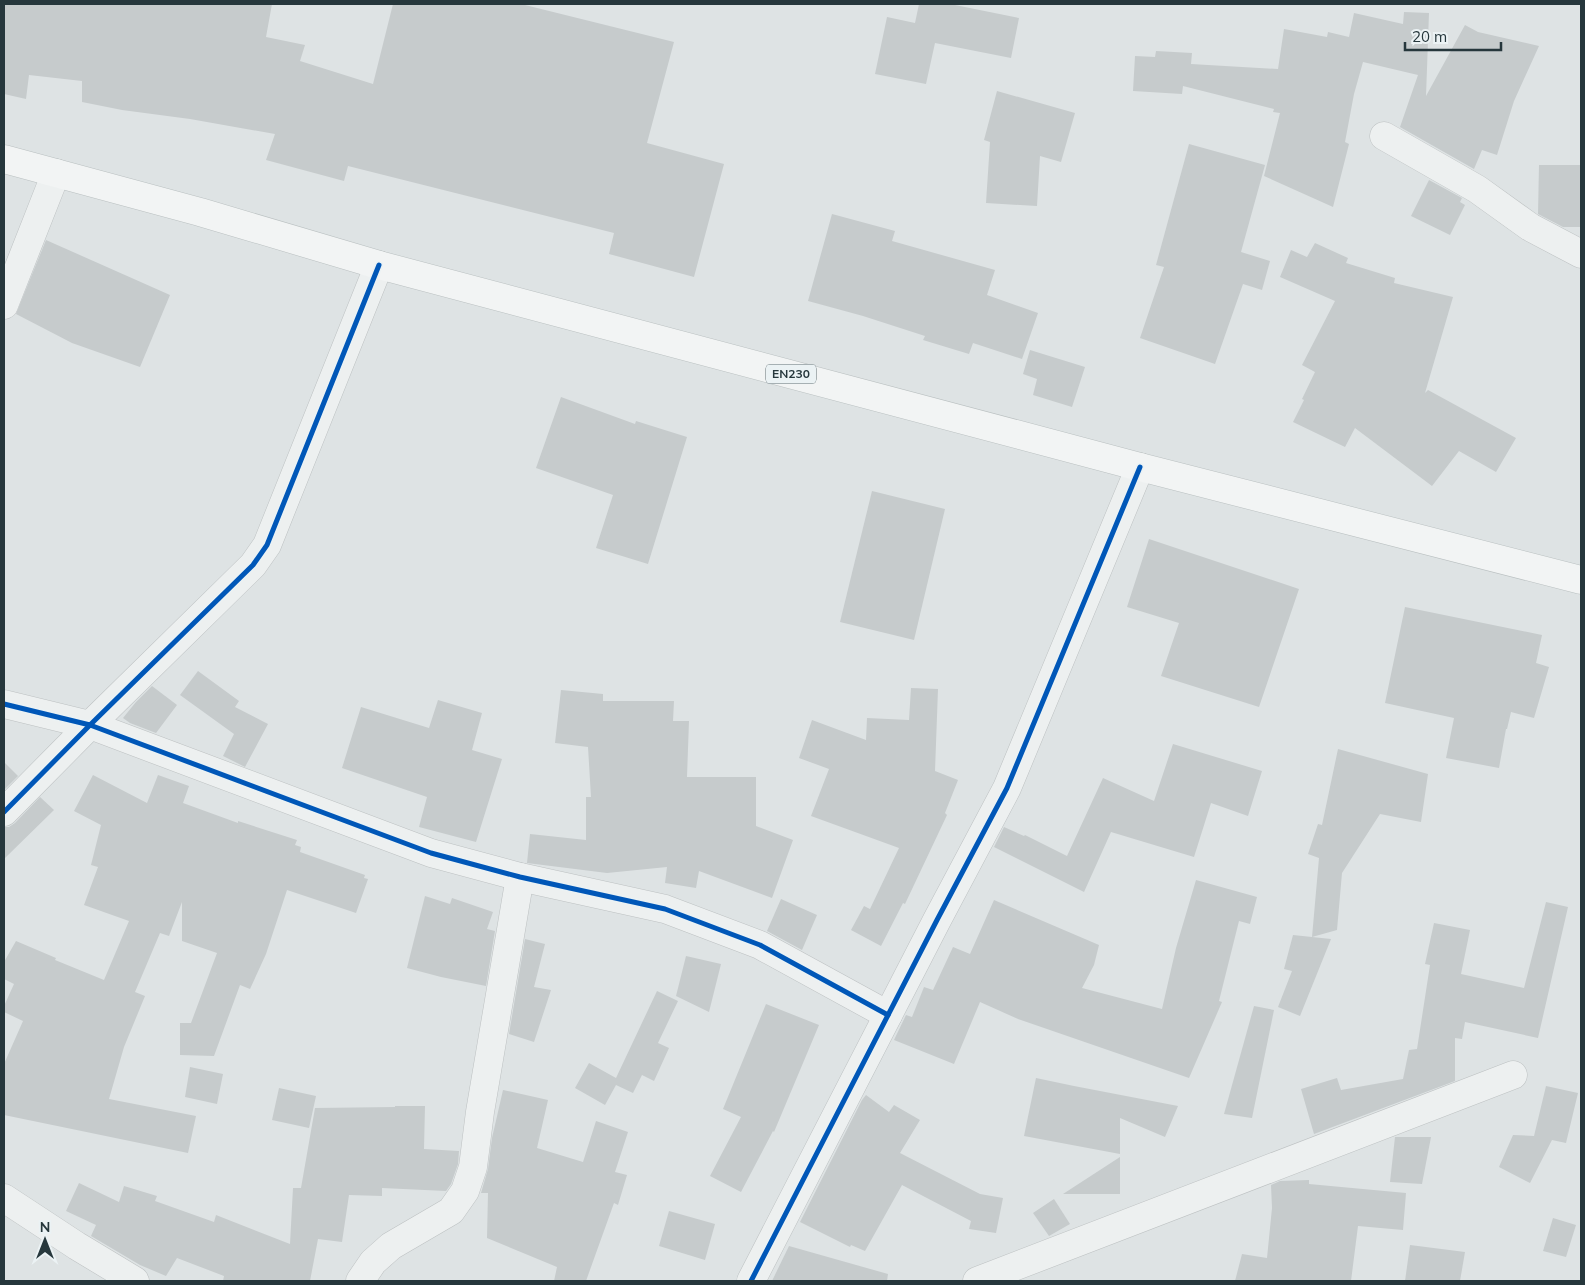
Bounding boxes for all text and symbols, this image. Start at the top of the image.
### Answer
scale bar [1405,20,1501,52]
text: 20 m [1412,27,1447,46]
road number: EN230 [766,364,816,384]
north arrow [20,1215,70,1265]
text: N [40,1218,50,1236]

